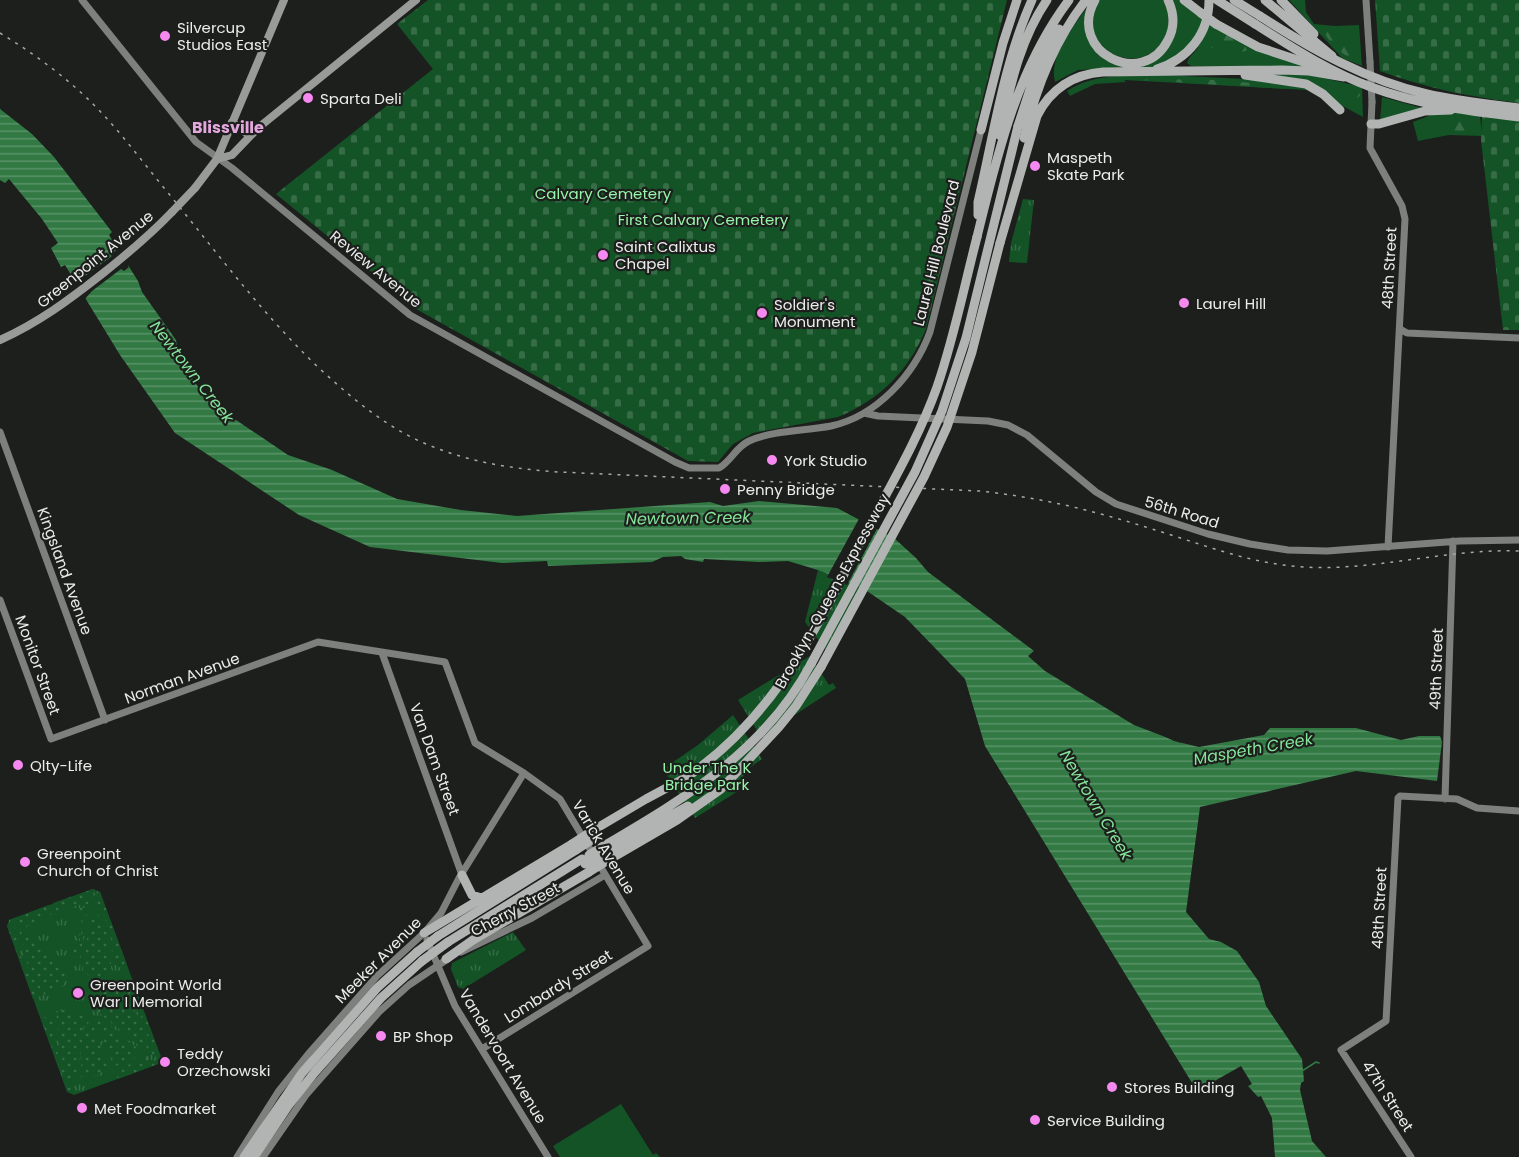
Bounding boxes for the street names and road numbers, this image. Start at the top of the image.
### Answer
street label: Laurel Hill Boulevard [908,178,964,328]
street label: Greenpoint Avenue [32,205,158,313]
street label: Review Avenue [326,225,426,313]
street label: 48th Street [1376,227,1402,309]
street label: Brooklyn-Queens Expressway [770,489,895,692]
street label: 56th Road [1142,491,1222,533]
street label: Kingsland Avenue [32,504,98,638]
street label: Monitor Street [10,612,66,718]
street label: 49th Street [1424,628,1448,710]
street label: Norman Avenue [121,647,243,709]
street label: Van Dam Street [405,700,465,818]
street label: Varick Avenue [568,796,640,898]
street label: 48th Street [1366,867,1392,949]
street label: Cherry Street [467,877,563,941]
street label: Meeker Avenue [330,912,426,1008]
street label: Lombardy Street [500,944,616,1028]
street label: Vandervoort Avenue [454,985,552,1127]
street label: 47th Street [1357,1056,1419,1136]

